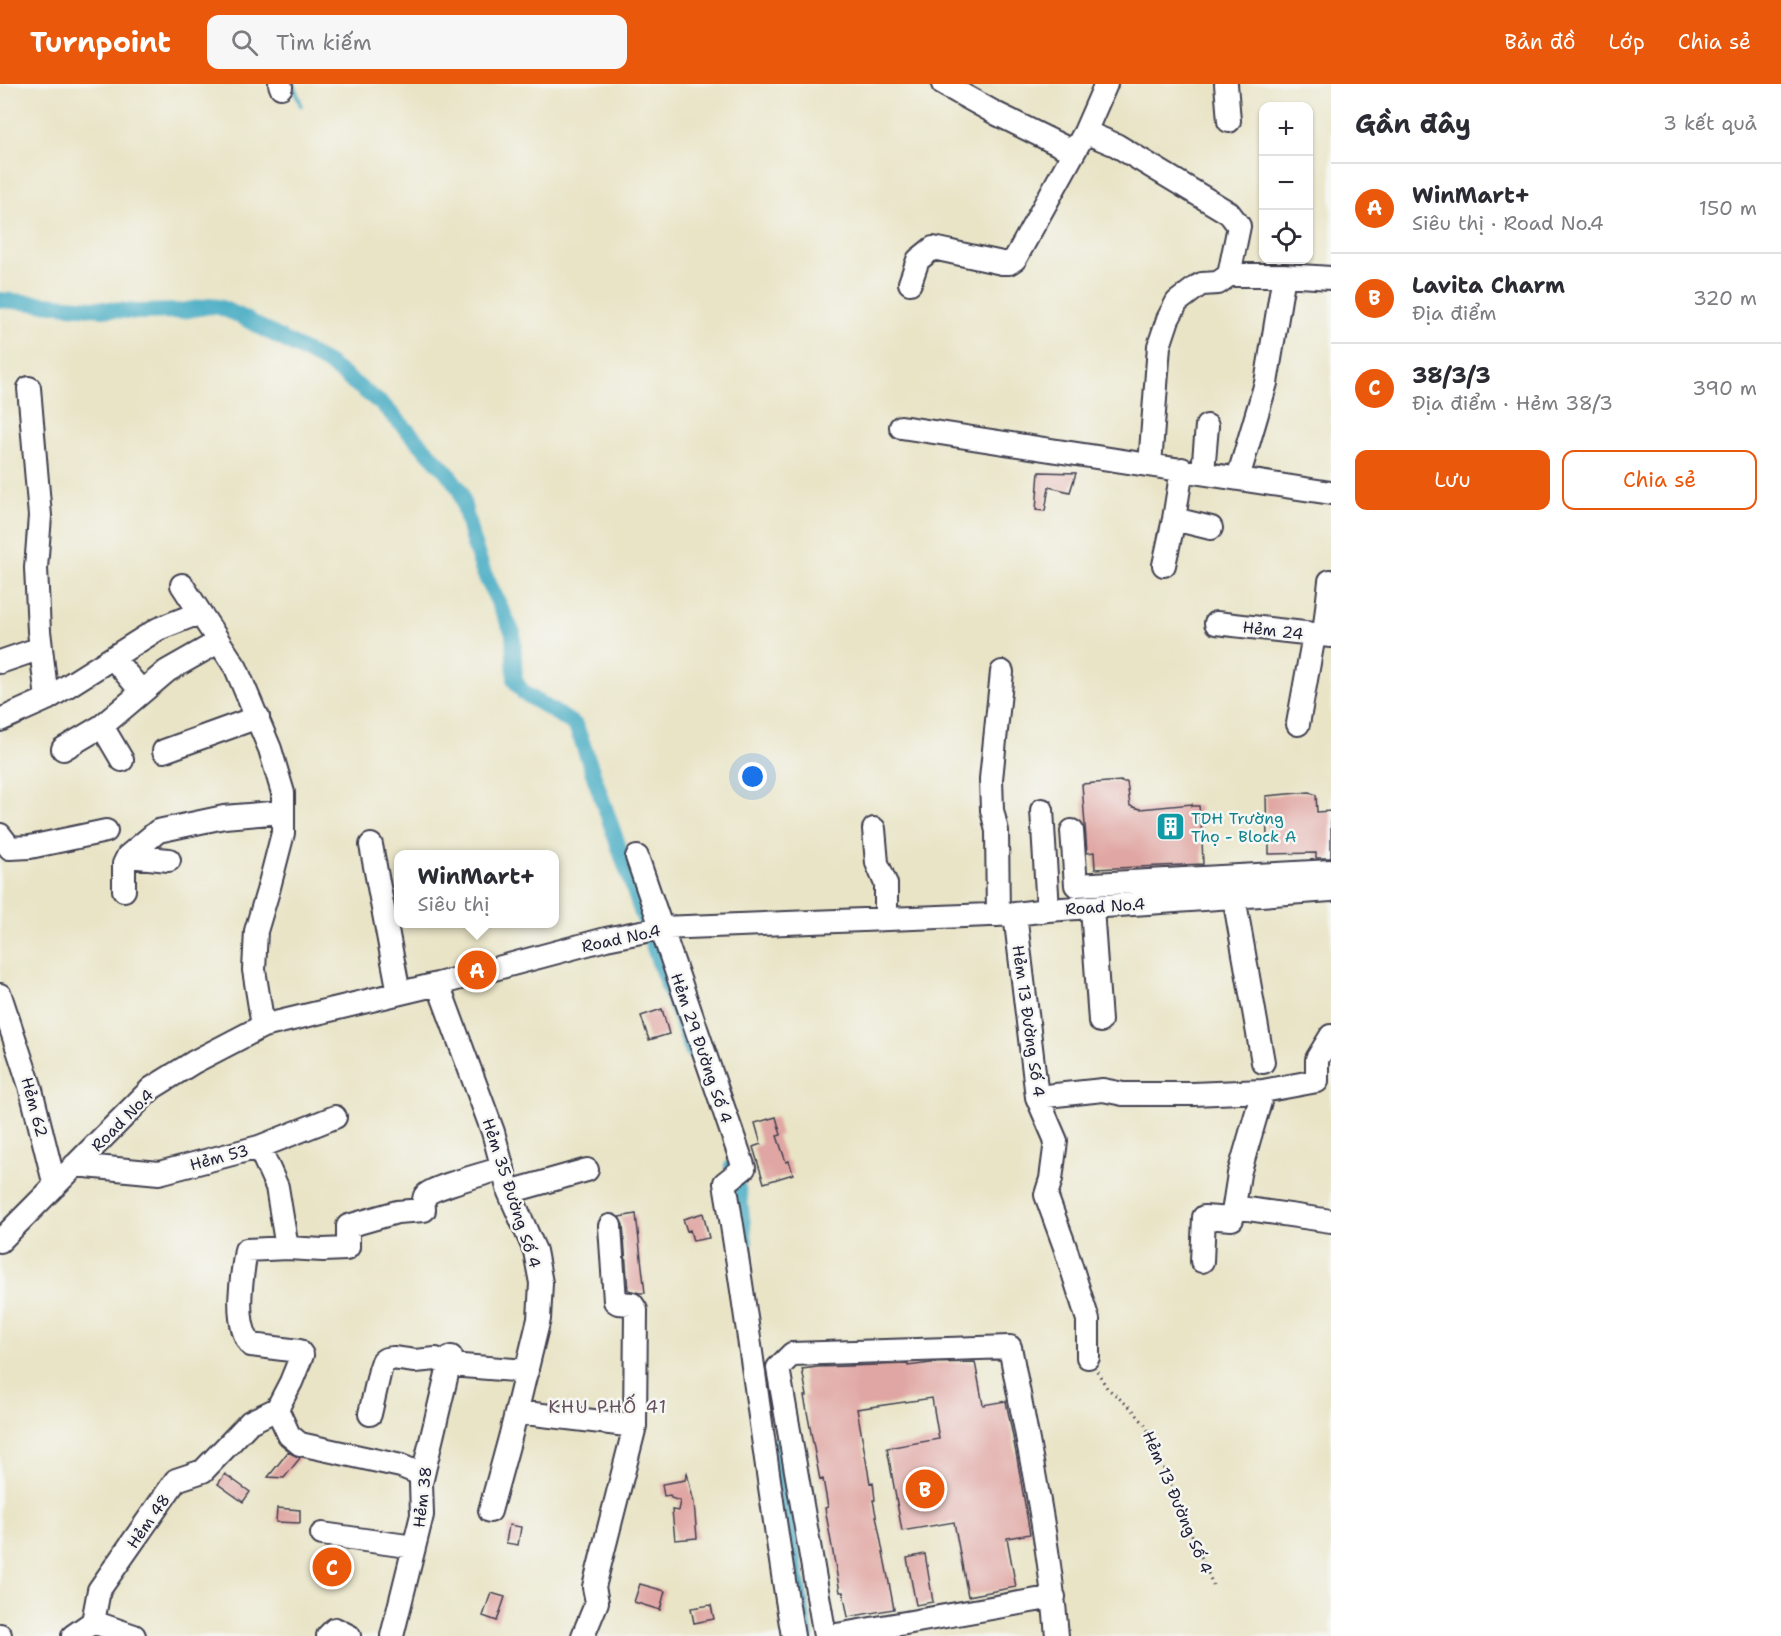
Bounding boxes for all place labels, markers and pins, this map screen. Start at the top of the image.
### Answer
place label: TDH Trường Thọ - Block A [1191,808,1296,847]
building icon: TDH Trường Thọ - Block A [1154,811,1186,843]
pin: A [458,948,496,992]
pin: B [906,1466,944,1512]
pin: C [312,1544,352,1590]

